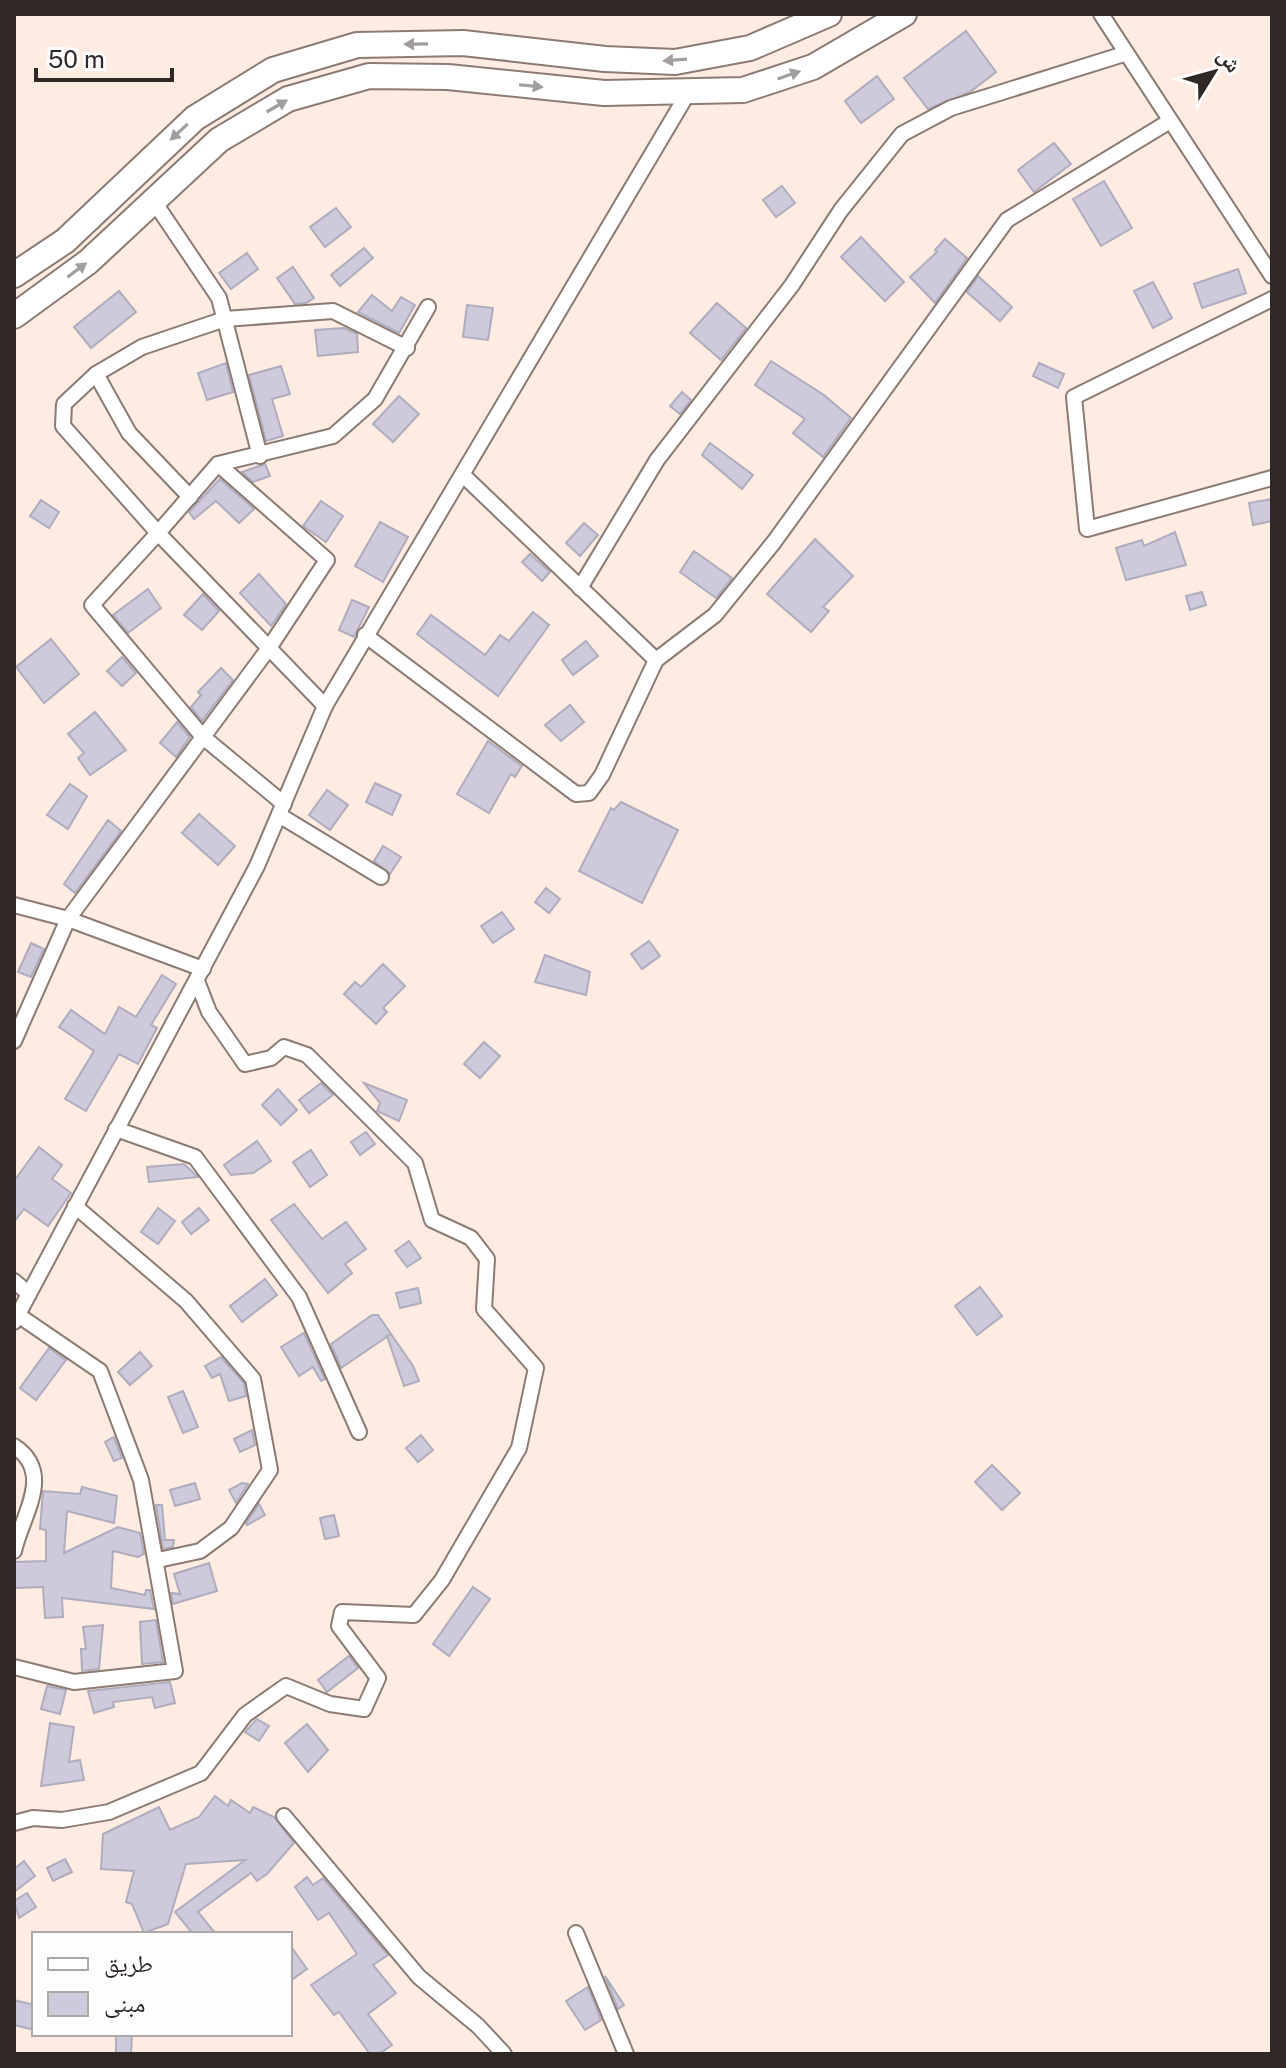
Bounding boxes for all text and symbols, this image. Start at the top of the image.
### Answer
scale bar [36,32,172,82]
north arrow [1174,32,1254,112]
one-way arrow [403,38,428,50]
text: ش [1212,43,1247,78]
text: 50 m [48,45,105,73]
one-way arrow [663,54,688,67]
one-way arrow [777,68,801,81]
one-way arrow [519,79,544,92]
one-way arrow [266,99,288,113]
one-way arrow [170,123,189,141]
one-way arrow [67,263,87,279]
legend [32,1932,292,2036]
text: طريق [104,1949,153,1978]
text: مبنى [104,1989,145,2018]

